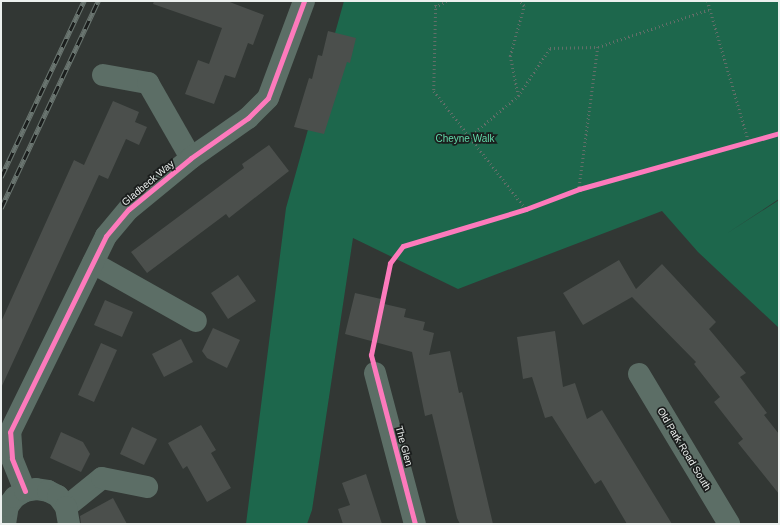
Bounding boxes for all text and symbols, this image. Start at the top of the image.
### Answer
park label: Cheyne Walk [435,133,495,145]
street label: Gladbeck Way [119,158,177,208]
street label: Old Park Road South [655,405,713,493]
street label: The Glen [393,425,415,467]

